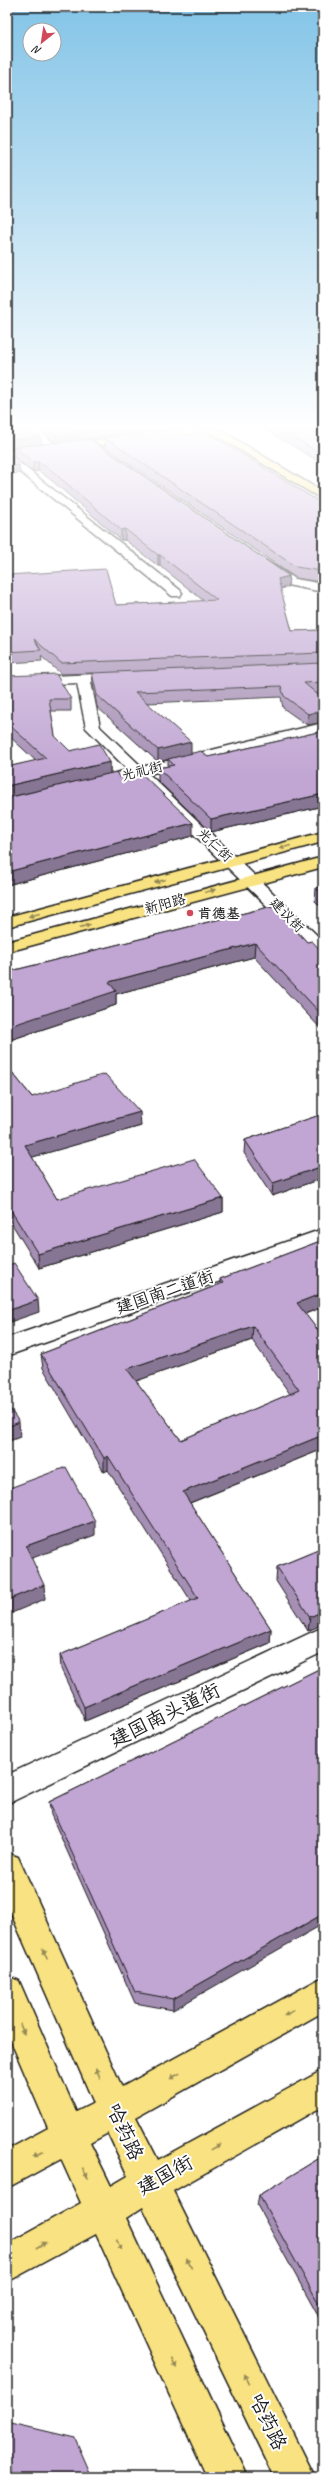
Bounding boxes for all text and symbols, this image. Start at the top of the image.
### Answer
north arrow [22,22,62,62]
text: N [29,42,43,58]
street label: 光礼街 [120,758,164,784]
street label: 光仁街 [194,824,236,866]
one-way arrow [279,844,291,850]
one-way arrow [153,878,166,884]
one-way arrow [205,888,217,894]
street label: 新阳路 [143,890,187,918]
street label: 建议街 [266,894,308,936]
place label: 肯德基 [198,905,240,922]
marker: 肯德基 [185,908,195,918]
one-way arrow [28,912,40,918]
one-way arrow [79,923,91,929]
street label: 建国南二道街 [113,1265,217,1319]
street label: 建国南头道街 [106,1677,224,1753]
one-way arrow [42,1948,48,1960]
one-way arrow [283,2010,295,2017]
one-way arrow [20,2023,26,2035]
one-way arrow [95,2067,101,2078]
one-way arrow [169,2072,181,2079]
street label: 哈药路 [101,2100,149,2165]
one-way arrow [210,2144,222,2151]
one-way arrow [32,2150,43,2157]
street label: 建国街 [133,2150,197,2200]
one-way arrow [83,2168,89,2180]
one-way arrow [116,2239,122,2251]
one-way arrow [35,2241,47,2248]
one-way arrow [186,2257,192,2269]
one-way arrow [171,2357,177,2368]
one-way arrow [244,2374,250,2385]
street label: 哈药路 [244,2390,293,2455]

